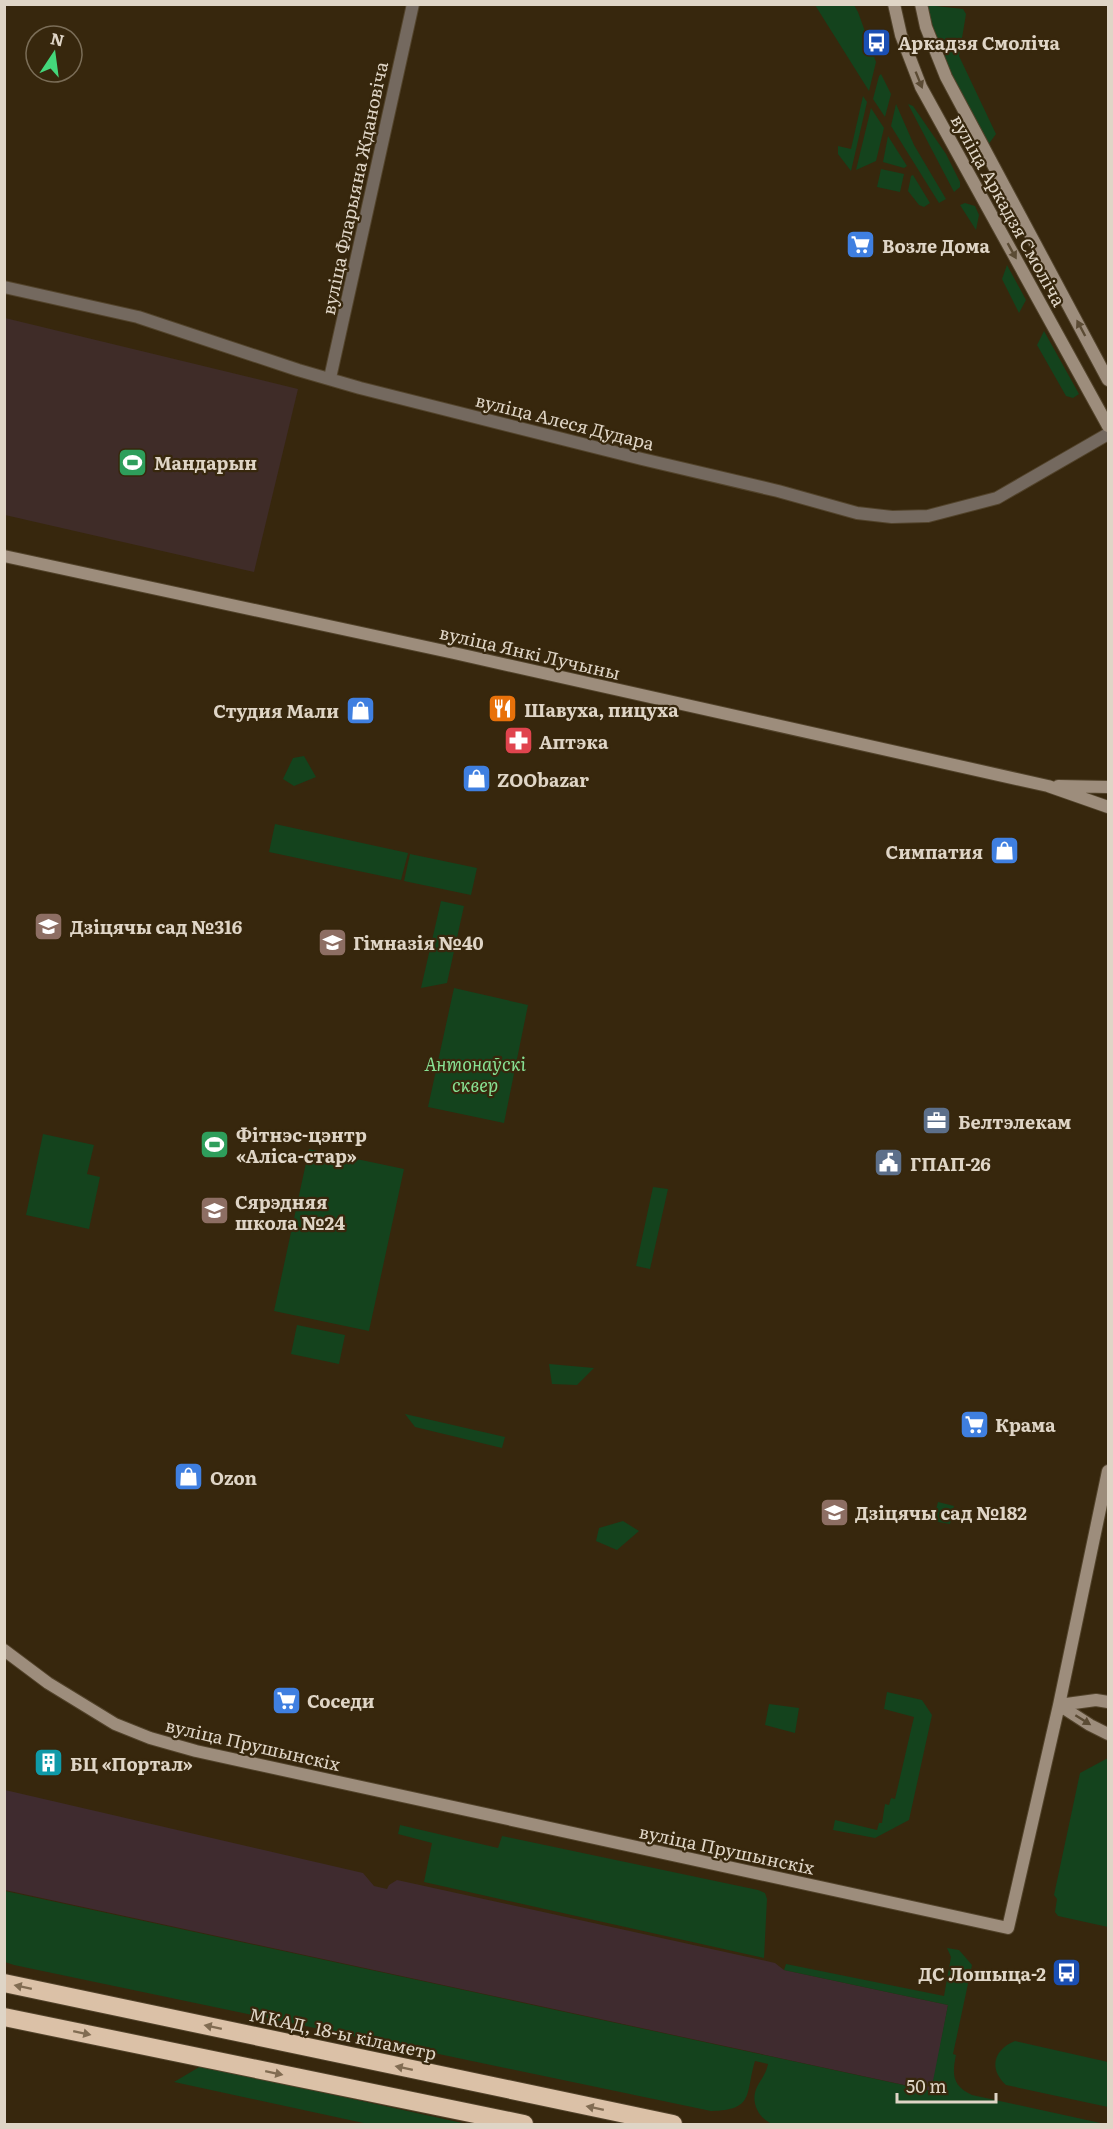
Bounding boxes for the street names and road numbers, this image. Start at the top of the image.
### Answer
street label: вуліца Фларыяна Ждановіча [314,58,394,317]
street label: вуліца Аркадзя Смоліча [945,109,1073,311]
street label: вуліца Алеся Дудара [473,386,658,456]
street label: вуліца Янкі Лучыны [437,618,623,686]
street label: вуліца Прушынскіх [163,1711,344,1777]
street label: вуліца Прушынскіх [637,1817,818,1881]
street label: МКАД, 18-ы кіламетр [247,2000,439,2066]

